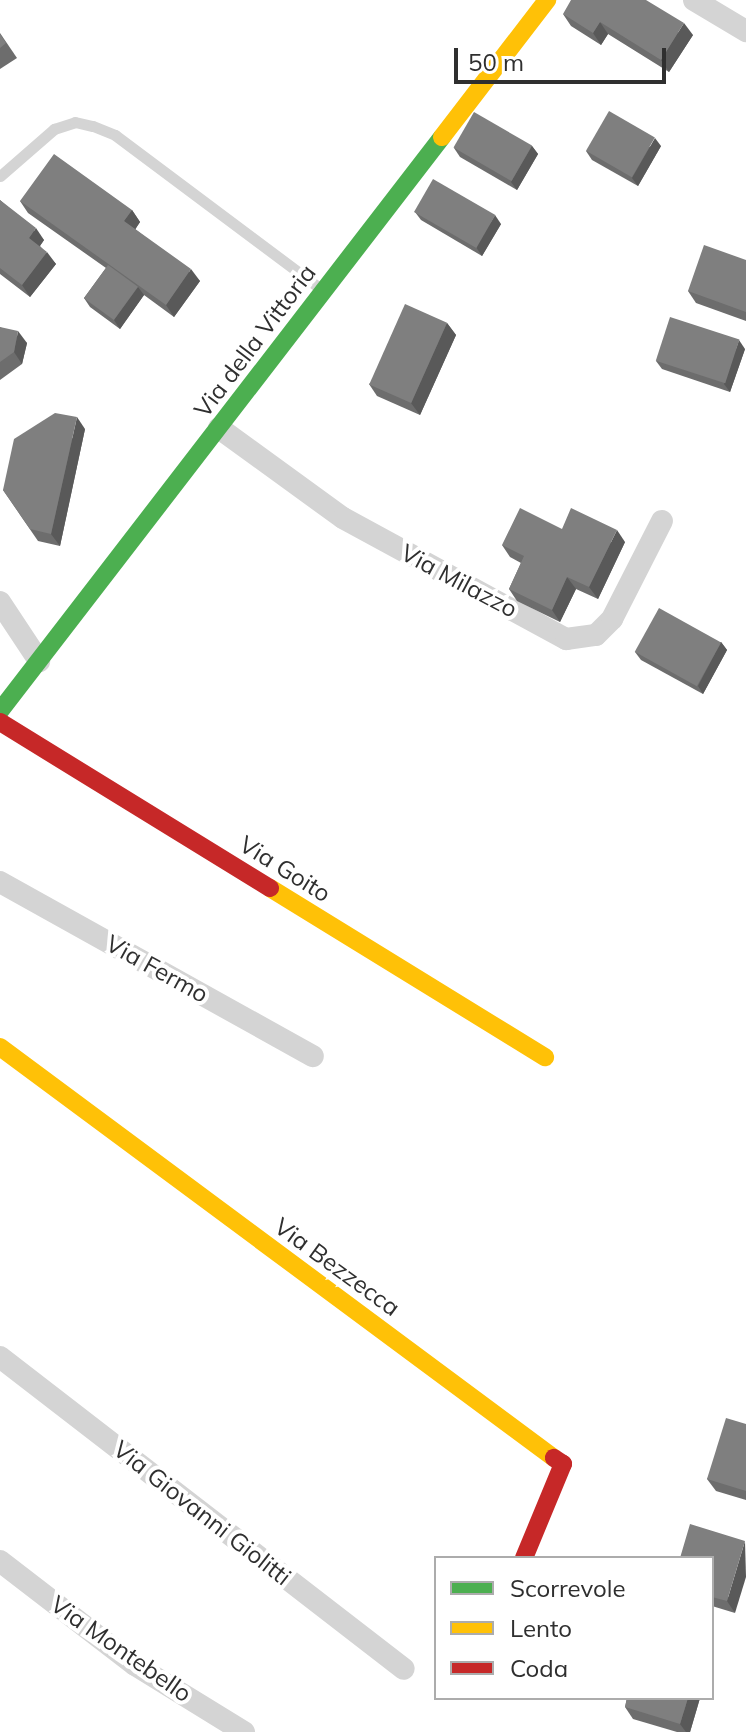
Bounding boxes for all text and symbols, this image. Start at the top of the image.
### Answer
scale bar [458,32,670,82]
text: 50 m [468,47,524,77]
street label: Via della Vittoria [188,259,322,423]
street label: Via Milazzo [396,538,522,624]
street label: Via Goito [234,830,336,908]
street label: Via Fermo [101,929,213,1009]
street label: Via Bezzecca [269,1212,405,1322]
street label: Via Giovanni Giolitti [107,1435,297,1591]
legend [434,1556,714,1700]
text: Scorrevole [510,1573,626,1603]
street label: Via Montebello [45,1590,197,1708]
text: Lento [510,1613,572,1643]
text: Coda [510,1653,568,1683]

